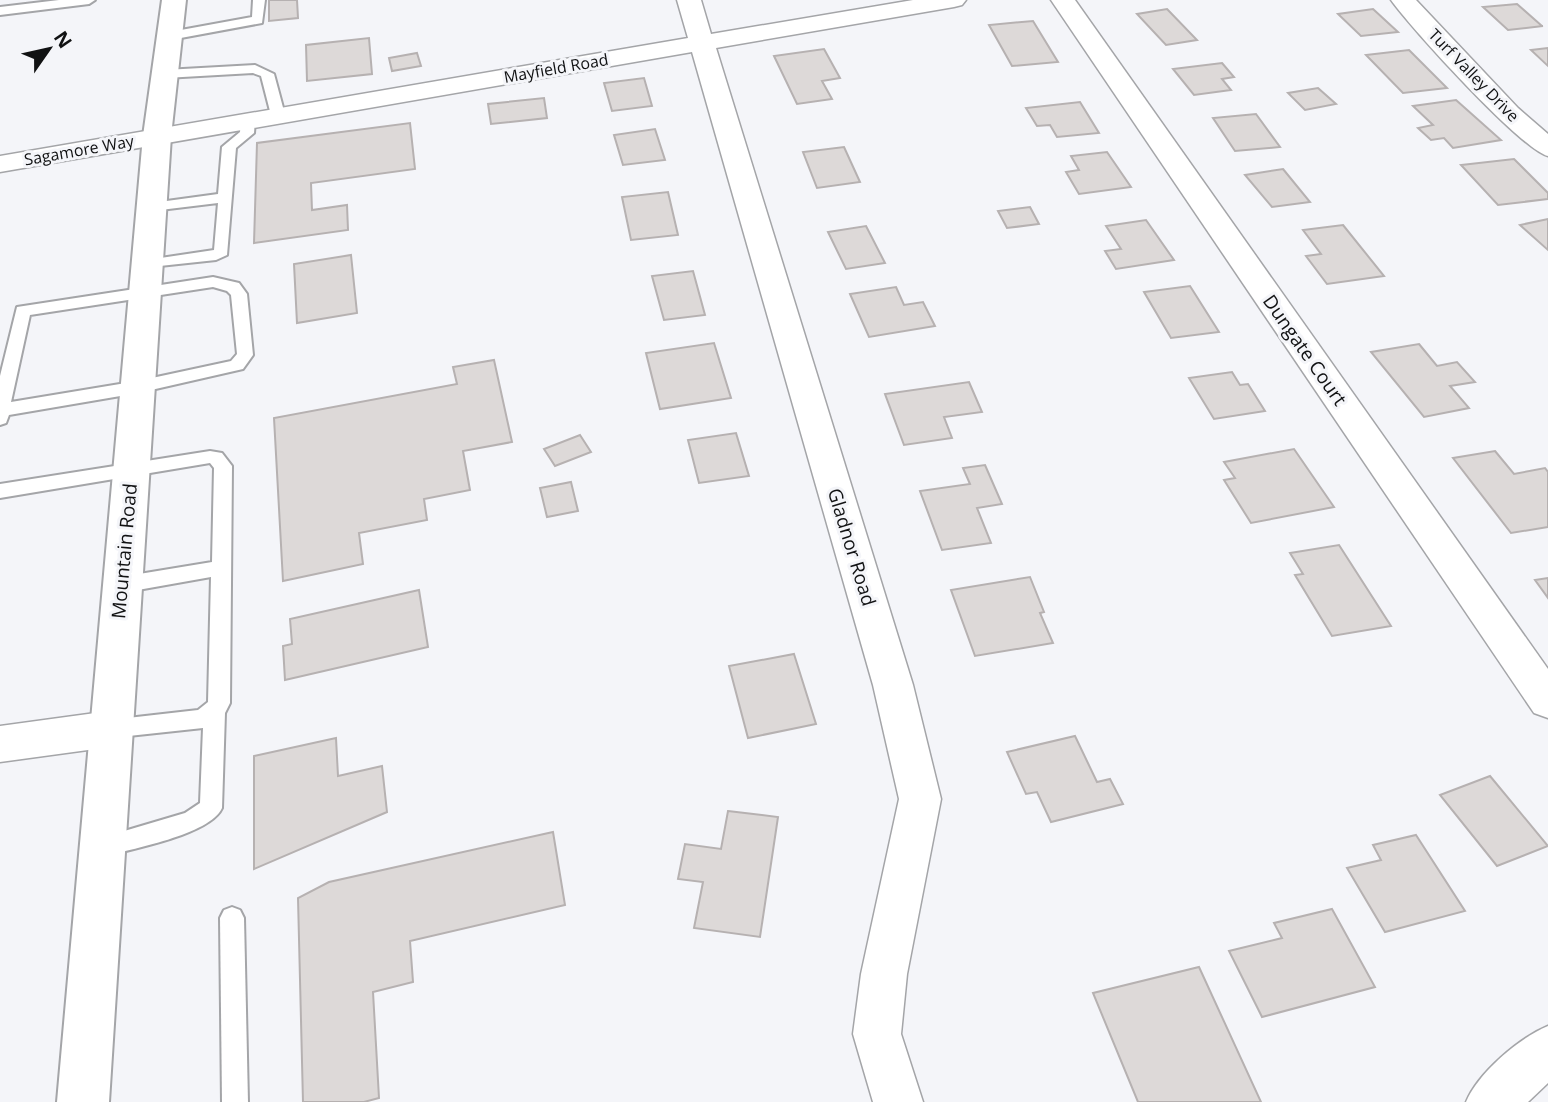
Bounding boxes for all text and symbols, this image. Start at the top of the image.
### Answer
north arrow [14,14,84,84]
street label: Turf Valley Drive [1424,24,1524,126]
text: N [48,26,78,53]
street label: Mayfield Road [502,48,610,88]
street label: Sagamore Way [22,129,137,170]
street label: Dungate Court [1257,289,1353,411]
street label: Mountain Road [105,482,143,620]
street label: Gladnor Road [822,485,882,609]

